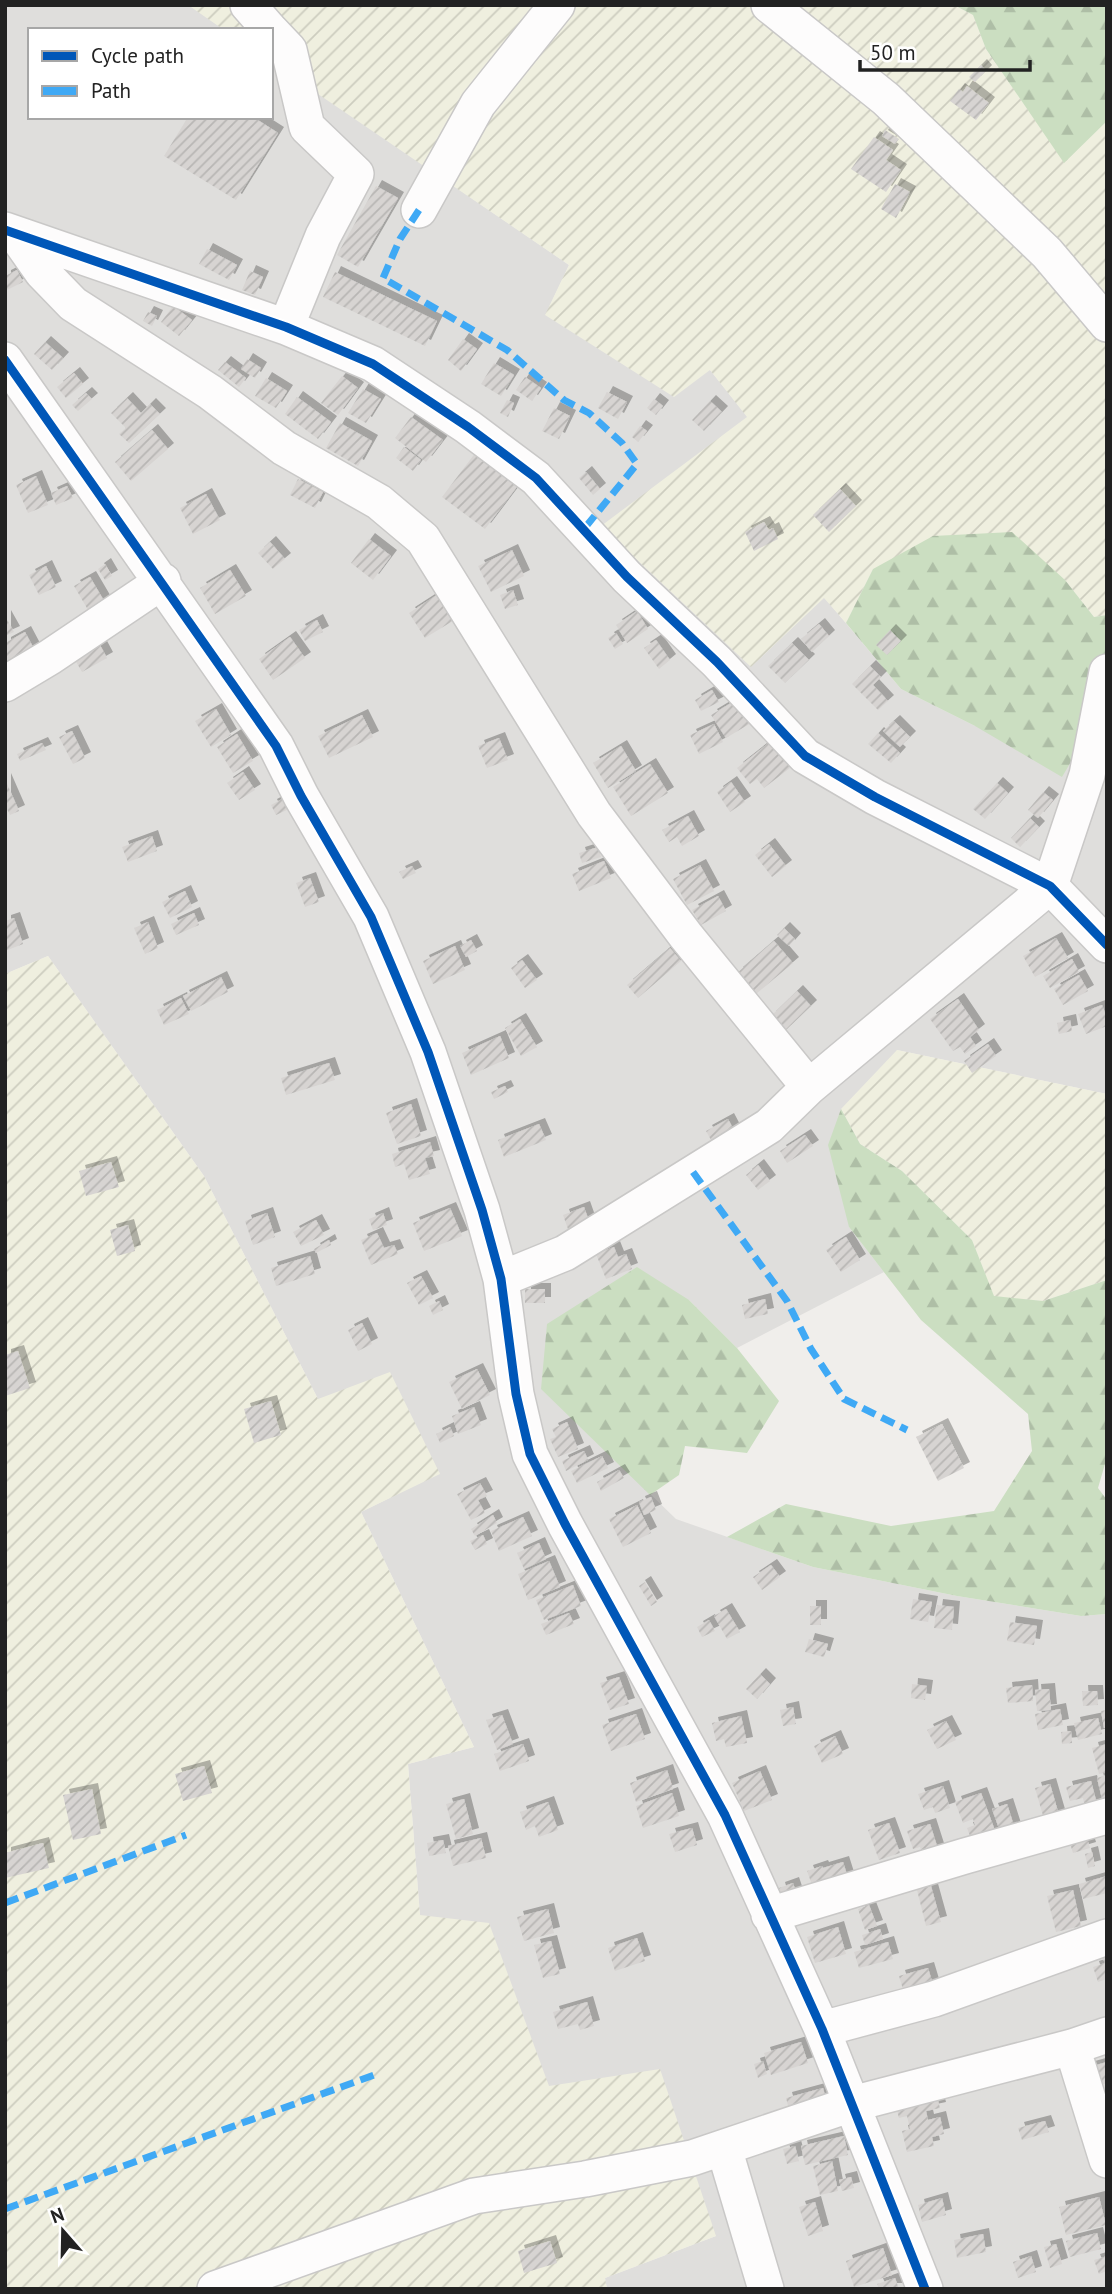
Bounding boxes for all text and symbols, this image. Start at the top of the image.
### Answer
legend [28,28,273,119]
scale bar [860,28,1030,72]
text: 50 m [870,39,916,66]
text: Cycle path [91,42,184,69]
text: Path [91,77,131,104]
north arrow [28,2196,98,2266]
text: N [47,2202,67,2228]

